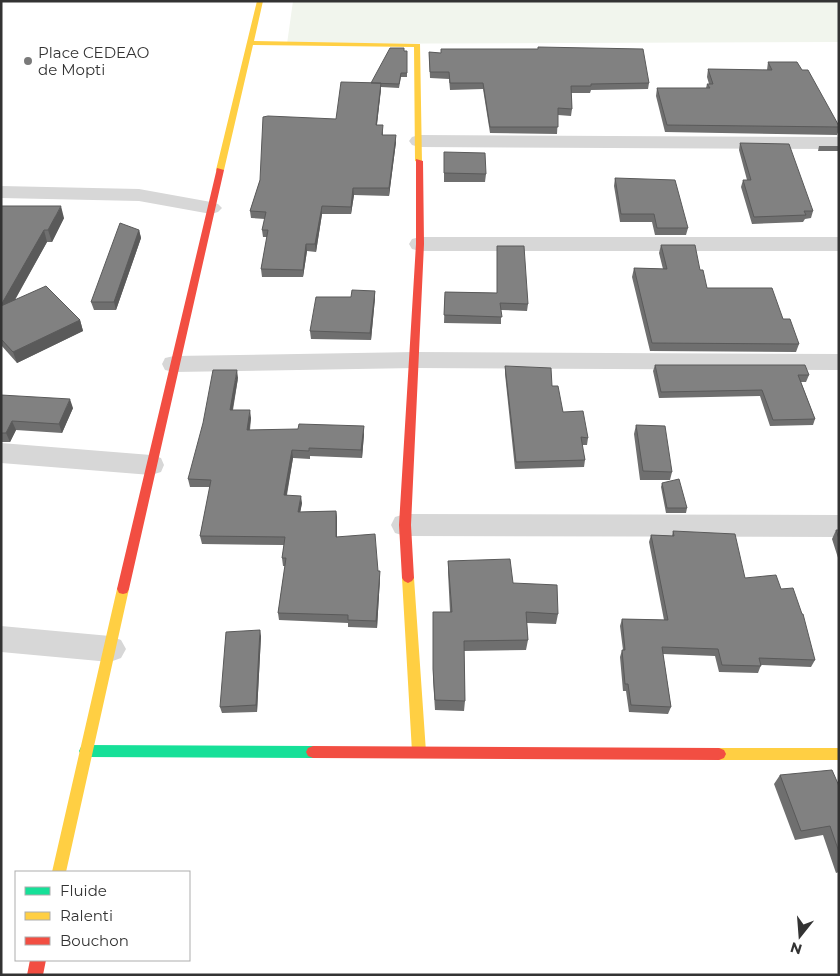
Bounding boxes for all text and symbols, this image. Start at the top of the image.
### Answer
place label: Place CEDEAO de Mopti [38,43,149,79]
marker: Place CEDEAO de Mopti [22,55,34,67]
legend [15,871,190,961]
text: Fluide [60,881,107,900]
text: Ralenti [60,906,113,925]
north arrow [775,911,825,961]
text: Bouchon [60,931,129,950]
text: N [788,938,804,959]

